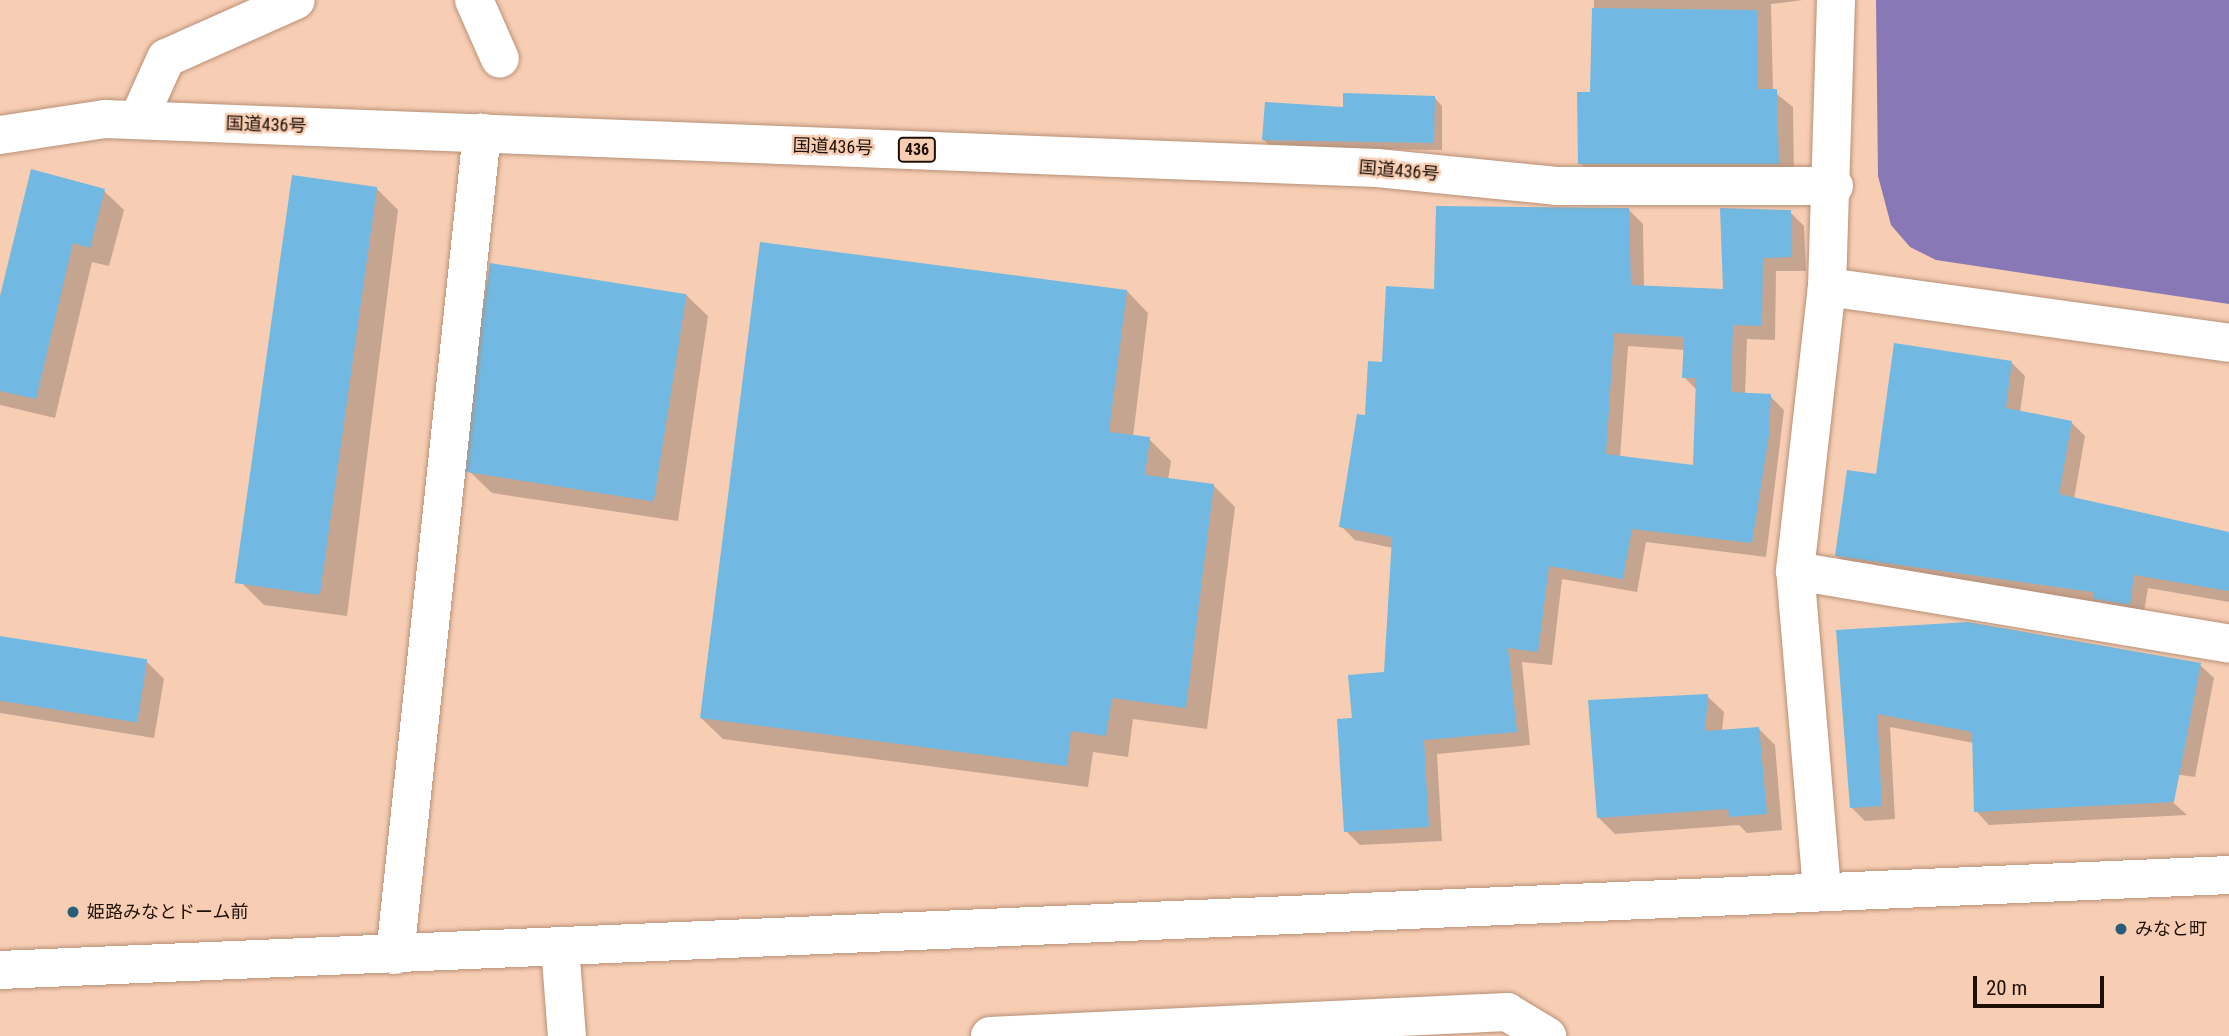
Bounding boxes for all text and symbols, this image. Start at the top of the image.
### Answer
street label: 国道436号 [225,113,307,137]
street label: 国道436号 [792,135,874,159]
road number: 436 [898,138,936,162]
street label: 国道436号 [1358,157,1440,185]
place label: 姫路みなとドーム前 [87,901,249,923]
marker: 姫路みなとドーム前 [65,904,81,920]
place label: みなと町 [2135,918,2207,940]
marker: みなと町 [2113,921,2129,937]
scale bar [1977,962,2108,1006]
text: 20 m [1986,976,2027,1000]

